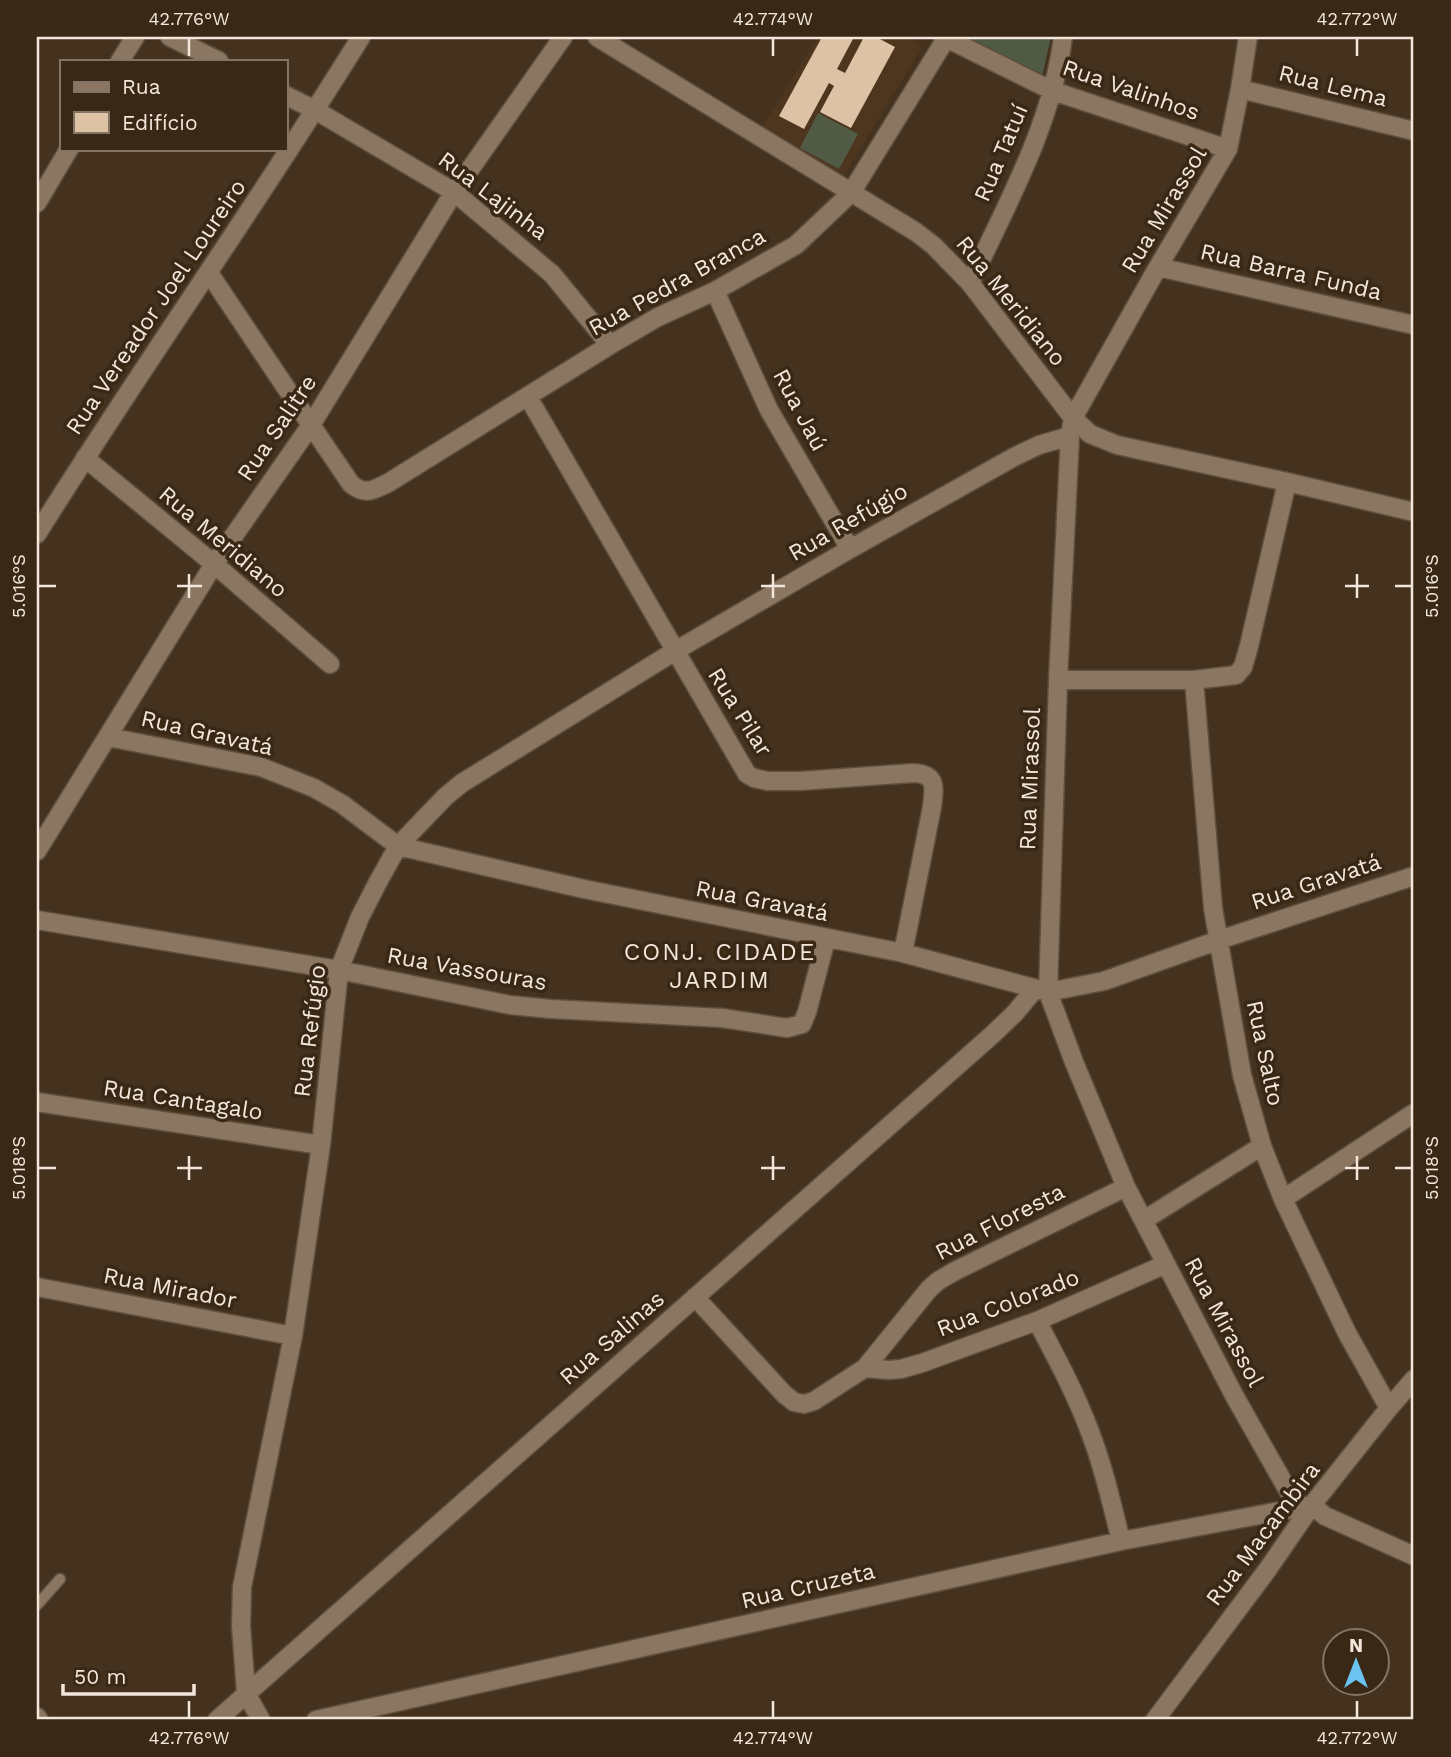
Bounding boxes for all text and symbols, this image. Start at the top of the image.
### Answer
text: 42.776°W [148,8,230,29]
text: 42.774°W [733,8,813,29]
text: 42.772°W [1317,8,1397,29]
street label: Rua Valinhos [1059,54,1203,126]
street label: Rua Lema [1276,59,1390,113]
legend [60,60,287,150]
text: Rua [122,74,161,99]
street label: Rua Tatuí [968,100,1034,206]
text: Edifício [122,110,198,135]
street label: Rua Mirassol [1116,142,1212,278]
street label: Rua Lajinha [433,146,553,246]
street label: Rua Vereador Joel Loureiro [60,174,252,440]
street label: Rua Pedra Branca [584,222,770,342]
street label: Rua Meridiano [950,231,1072,371]
street label: Rua Barra Funda [1198,238,1384,306]
street label: Rua Jaú [767,364,833,456]
street label: Rua Salitre [232,370,322,486]
street label: Rua Refúgio [784,477,912,567]
street label: Rua Meridiano [153,480,293,604]
text: 5.016°S [8,554,29,618]
text: 5.016°S [1421,554,1442,618]
street label: Rua Pilar [702,663,778,761]
street label: Rua Gravatá [138,705,276,761]
street label: Rua Mirassol [1014,707,1046,851]
street label: Rua Gravatá [1248,848,1384,916]
street label: Rua Gravatá [693,875,831,927]
district label: CONJ. CIDADE JARDIM [624,938,816,994]
street label: Rua Vassouras [385,942,549,996]
street label: Rua Refúgio [288,963,332,1099]
street label: Rua Salto [1241,998,1289,1108]
street label: Rua Cantagalo [101,1074,265,1126]
text: 5.018°S [8,1136,29,1200]
text: 5.018°S [1421,1136,1442,1200]
street label: Rua Floresta [931,1178,1069,1266]
street label: Rua Mirassol [1179,1253,1269,1391]
street label: Rua Mirador [101,1262,239,1314]
street label: Rua Colorado [933,1263,1083,1343]
street label: Rua Salinas [554,1285,670,1391]
street label: Rua Macambira [1200,1457,1326,1611]
street label: Rua Cruzeta [738,1557,878,1615]
north arrow [1322,1628,1392,1698]
text: N [1349,1634,1363,1657]
scale bar [63,1652,194,1696]
text: 50 m [74,1664,126,1689]
text: 42.776°W [148,1727,230,1748]
text: 42.774°W [733,1727,813,1748]
text: 42.772°W [1317,1727,1397,1748]

